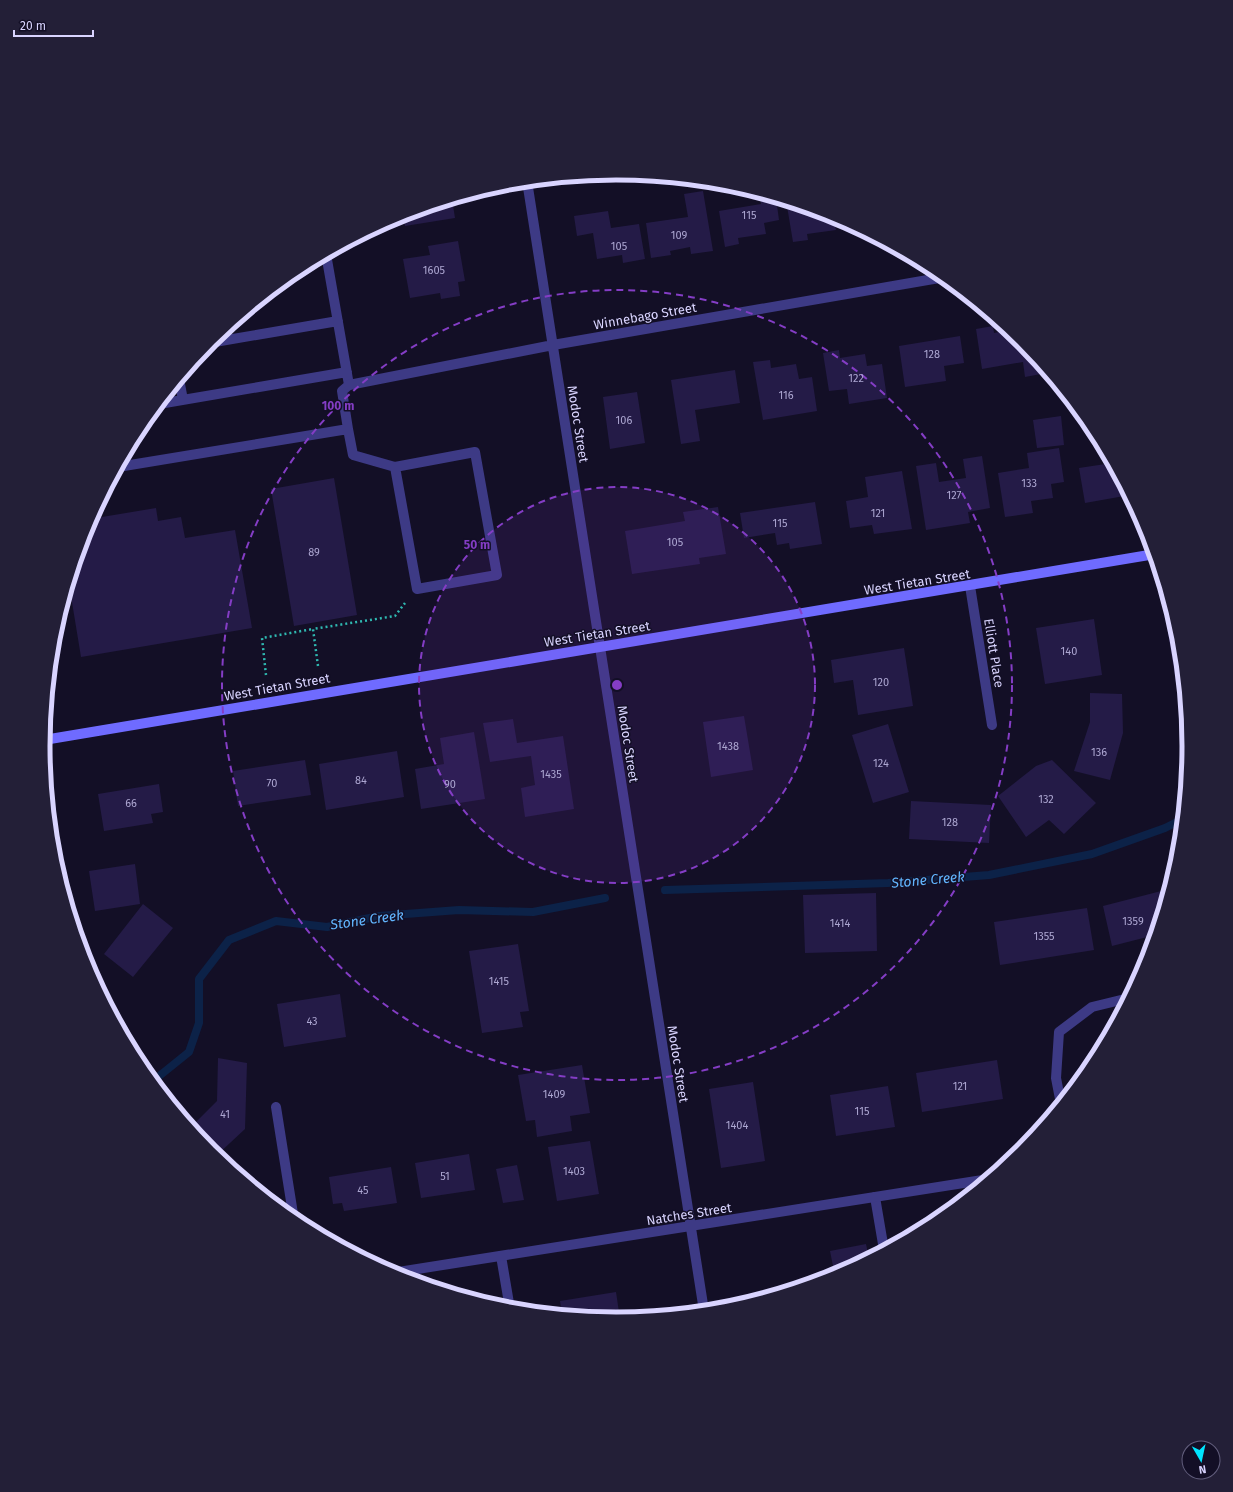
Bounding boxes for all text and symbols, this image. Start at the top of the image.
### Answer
scale bar [14,12,93,38]
text: 20 m [20,19,46,33]
house number: 115 [742,209,757,222]
house number: 109 [671,229,688,242]
house number: 105 [611,240,628,253]
house number: 1605 [423,264,446,277]
street label: Winnebago Street [592,300,698,332]
house number: 128 [924,348,940,361]
house number: 122 [848,372,864,385]
street label: Modoc Street [564,384,592,464]
house number: 116 [778,389,794,402]
text: 100 m [322,399,354,413]
house number: 106 [616,414,633,427]
house number: 133 [1021,477,1037,490]
house number: 127 [947,489,962,502]
house number: 121 [871,507,885,520]
house number: 115 [773,517,788,530]
house number: 105 [667,536,684,549]
text: 50 m [464,538,490,552]
house number: 89 [308,546,320,559]
street label: West Tietan Street [863,566,972,598]
street label: Elliott Place [981,617,1007,689]
street label: West Tietan Street [543,618,652,650]
house number: 140 [1061,645,1077,658]
street label: West Tietan Street [223,670,331,704]
house number: 120 [873,676,889,689]
centre of rings [610,678,624,692]
street label: Modoc Street [614,704,642,784]
house number: 1438 [717,740,739,753]
house number: 136 [1091,746,1107,759]
house number: 124 [873,757,889,770]
house number: 1435 [540,768,562,781]
house number: 84 [355,774,367,787]
house number: 70 [267,777,277,790]
house number: 90 [444,778,456,791]
house number: 132 [1038,793,1054,806]
house number: 66 [125,797,137,810]
house number: 128 [942,816,958,829]
water label: Stone Creek [889,868,966,892]
water label: Stone Creek [328,906,405,934]
house number: 1359 [1122,915,1144,928]
house number: 1414 [830,917,850,930]
house number: 1355 [1033,930,1055,943]
house number: 1415 [489,975,510,988]
house number: 43 [306,1015,318,1028]
street label: Modoc Street [664,1024,692,1104]
house number: 121 [953,1080,967,1093]
house number: 1409 [543,1088,565,1101]
house number: 115 [855,1105,870,1118]
house number: 41 [220,1108,230,1121]
house number: 1404 [726,1119,748,1132]
house number: 1403 [563,1165,585,1178]
house number: 51 [440,1170,450,1183]
house number: 45 [357,1184,369,1197]
street label: Natches Street [645,1200,733,1228]
north arrow [1181,1440,1221,1480]
text: N [1198,1462,1207,1476]

